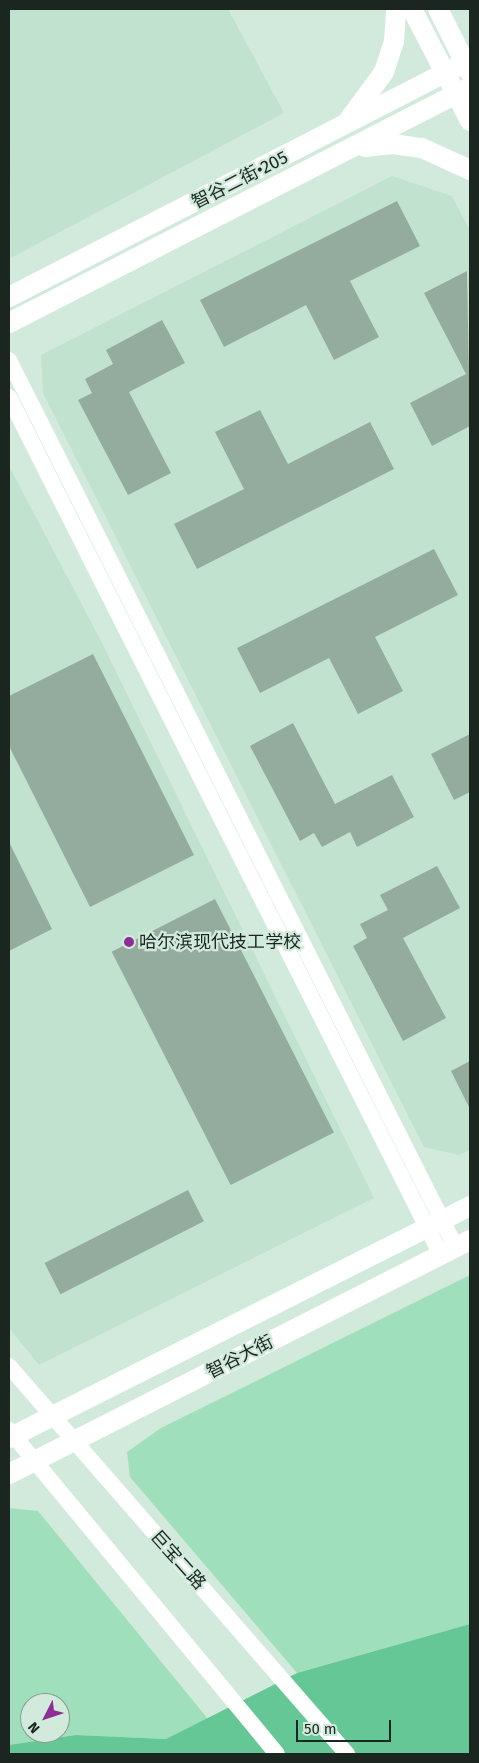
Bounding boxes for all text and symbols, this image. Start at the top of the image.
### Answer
street label: 智谷二街•205 [188,147,292,213]
place label: 哈尔滨现代技工学校 [139,931,301,953]
marker: 哈尔滨现代技工学校 [123,936,135,948]
street label: 智谷大街 [203,1331,277,1383]
street label: 巨宝二路 [146,1526,210,1594]
north arrow [20,1693,70,1743]
scale bar [299,1710,394,1742]
text: N [25,1718,44,1737]
text: 50 m [304,1720,337,1738]

